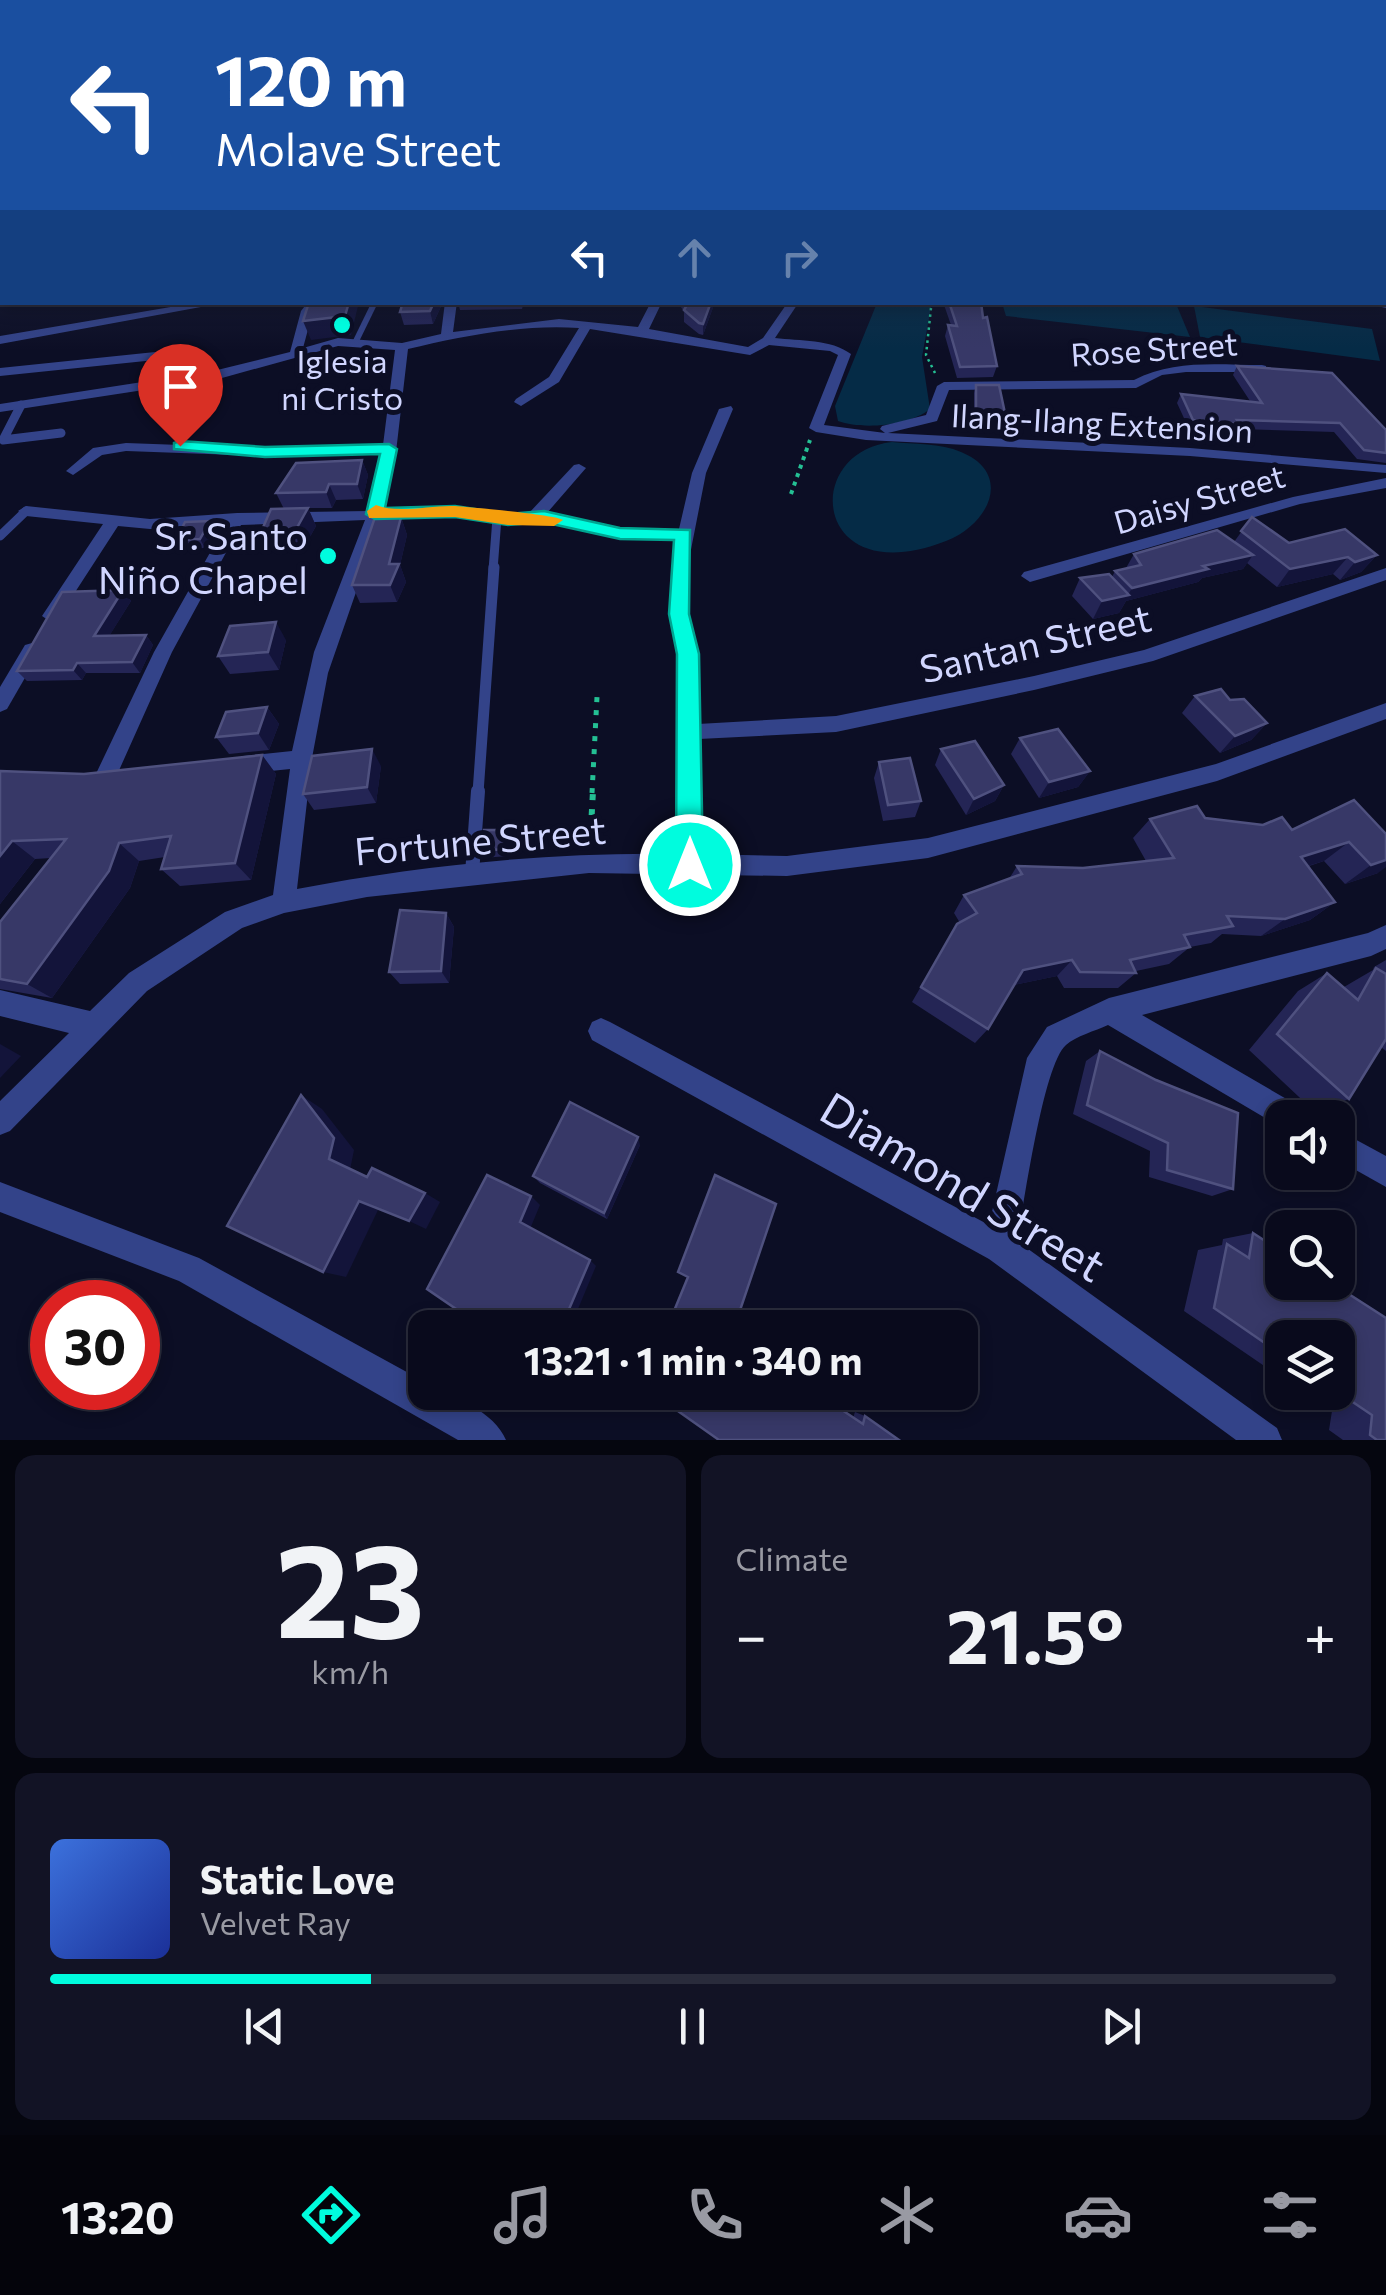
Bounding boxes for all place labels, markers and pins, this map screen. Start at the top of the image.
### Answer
marker: Iglesia ni Cristo [331,314,353,336]
place label: Iglesia ni Cristo [281,340,403,417]
pin [138,344,223,447]
place label: Sr. Santo Niño Chapel [98,511,308,602]
marker: Sr. Santo Niño Chapel [317,545,339,567]

